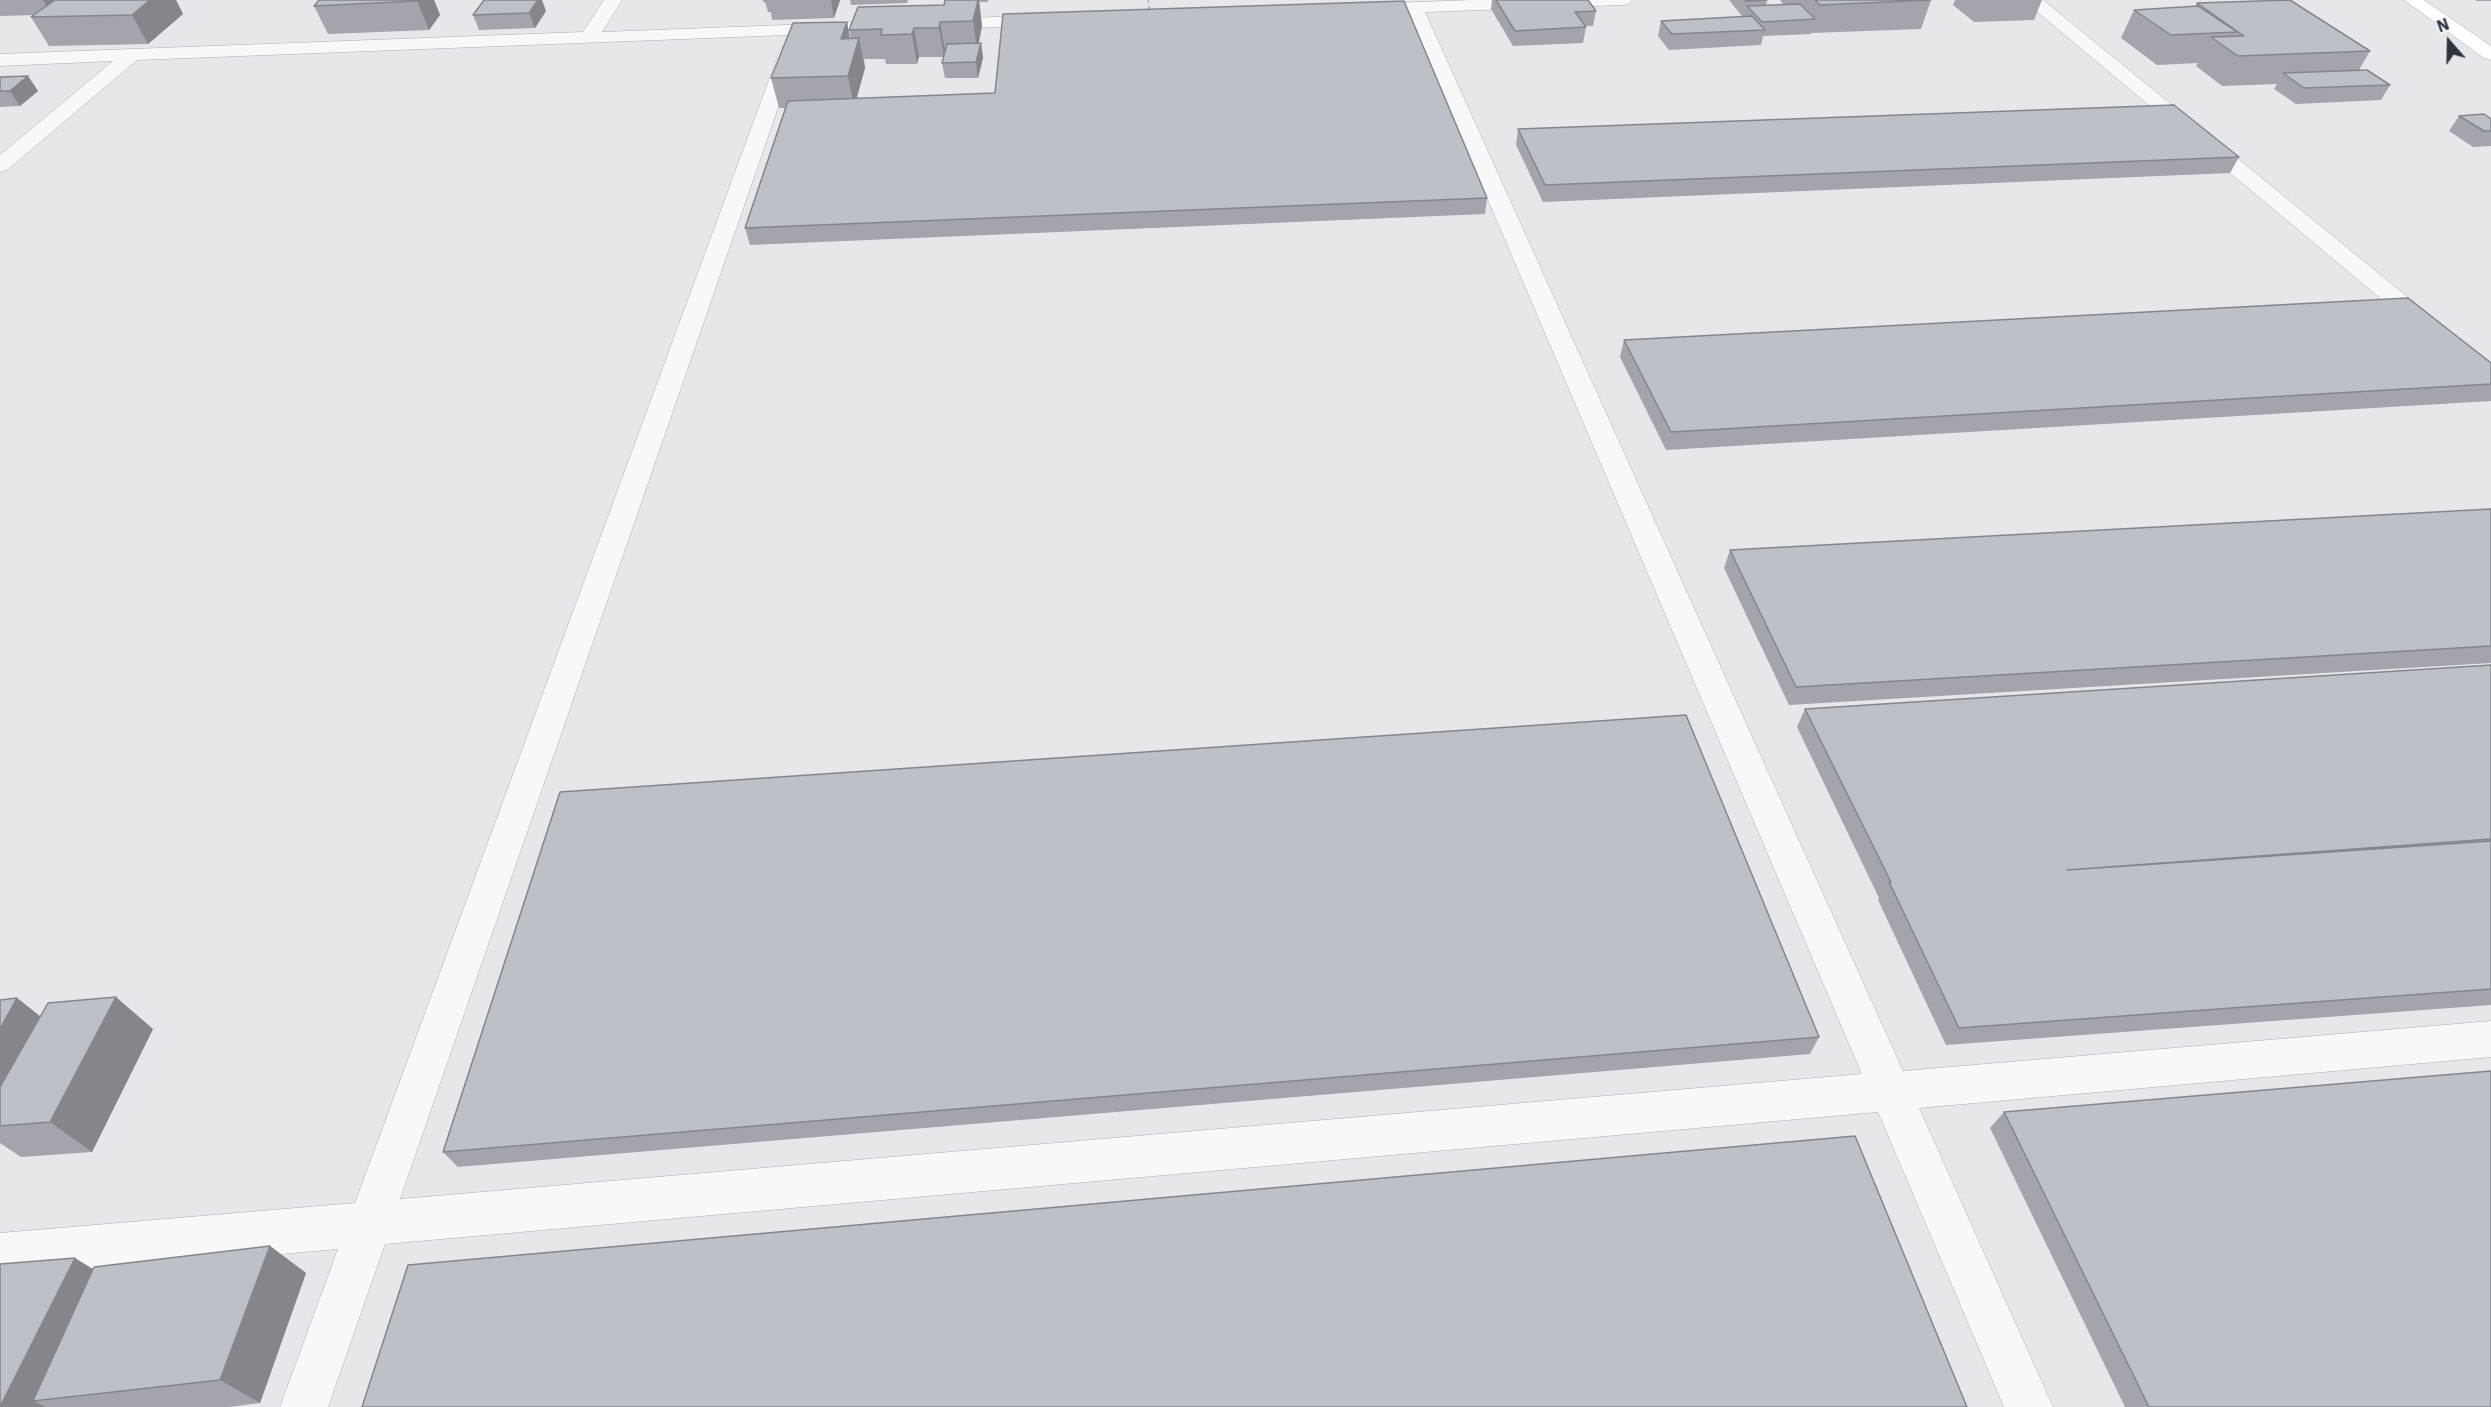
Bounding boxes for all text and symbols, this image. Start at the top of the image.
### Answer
north arrow [2419,12,2479,72]
text: N [2434,14,2452,36]

